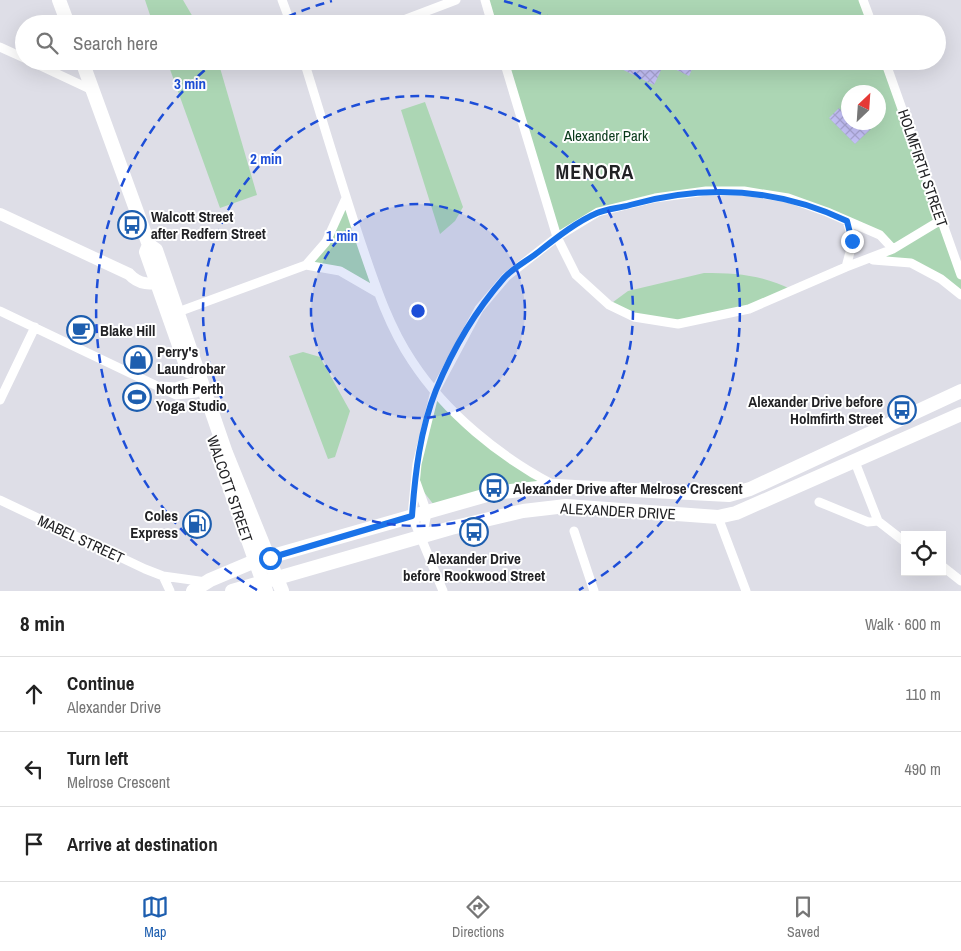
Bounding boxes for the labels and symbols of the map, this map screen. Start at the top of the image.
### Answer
text: 3 min [174,73,206,94]
north arrow [841,85,886,130]
street label: HOLMFIRTH STREET [893,106,953,230]
park label: Alexander Park [563,125,649,146]
text: 2 min [250,148,282,169]
district label: MENORA [556,158,634,185]
place label: Walcott Street after Redfern Street [151,206,266,244]
bus stop icon: Walcott Street after Redfern Street [117,210,147,240]
text: 1 min [326,225,358,246]
route end [841,230,864,253]
centre of rings [409,302,427,320]
cafe icon: Blake Hill [66,315,96,345]
place label: Blake Hill [100,320,155,341]
place label: Perry's Laundrobar [157,341,226,379]
shop icon: Perry's Laundrobar [123,345,153,375]
place label: North Perth Yoga Studio [156,378,227,416]
sports icon: North Perth Yoga Studio [122,382,152,412]
place label: Alexander Drive before Holmfirth Street [748,391,883,429]
bus stop icon: Alexander Drive before Holmfirth Street [887,395,917,425]
street label: WALCOTT STREET [202,433,258,546]
bus stop icon: Alexander Drive after Melrose Crescent [479,473,509,503]
place label: Alexander Drive after Melrose Crescent [513,478,743,499]
street label: ALEXANDER DRIVE [559,497,676,525]
place label: Coles Express [130,505,178,543]
fuel station icon: Coles Express [182,509,212,539]
street label: MABEL STREET [34,510,128,568]
bus stop icon: Alexander Drive before Rookwood Street [459,517,489,547]
route start [259,547,282,570]
place label: Alexander Drive before Rookwood Street [403,548,545,586]

